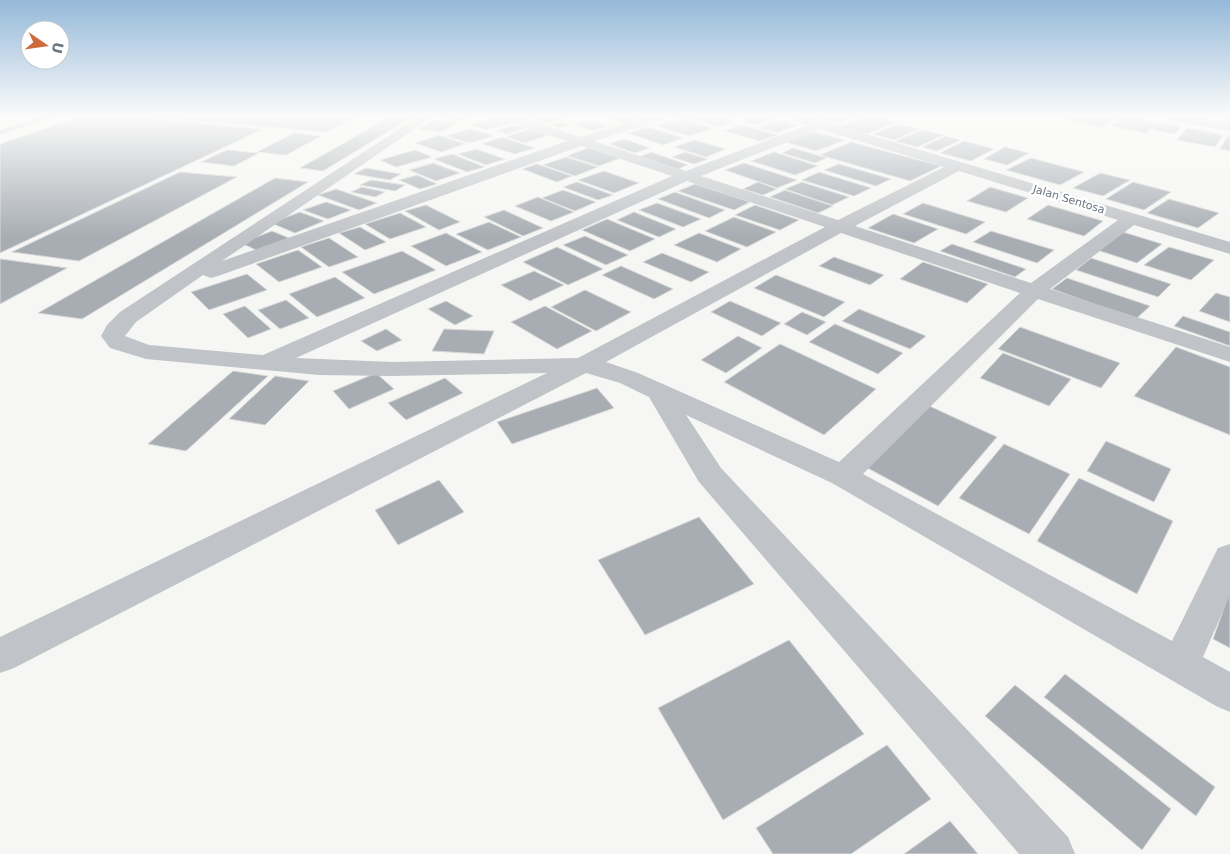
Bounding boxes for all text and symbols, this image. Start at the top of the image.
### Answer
north arrow [20,20,70,70]
text: U [49,41,67,55]
street label: Jalan Sentosa [1030,182,1106,217]

